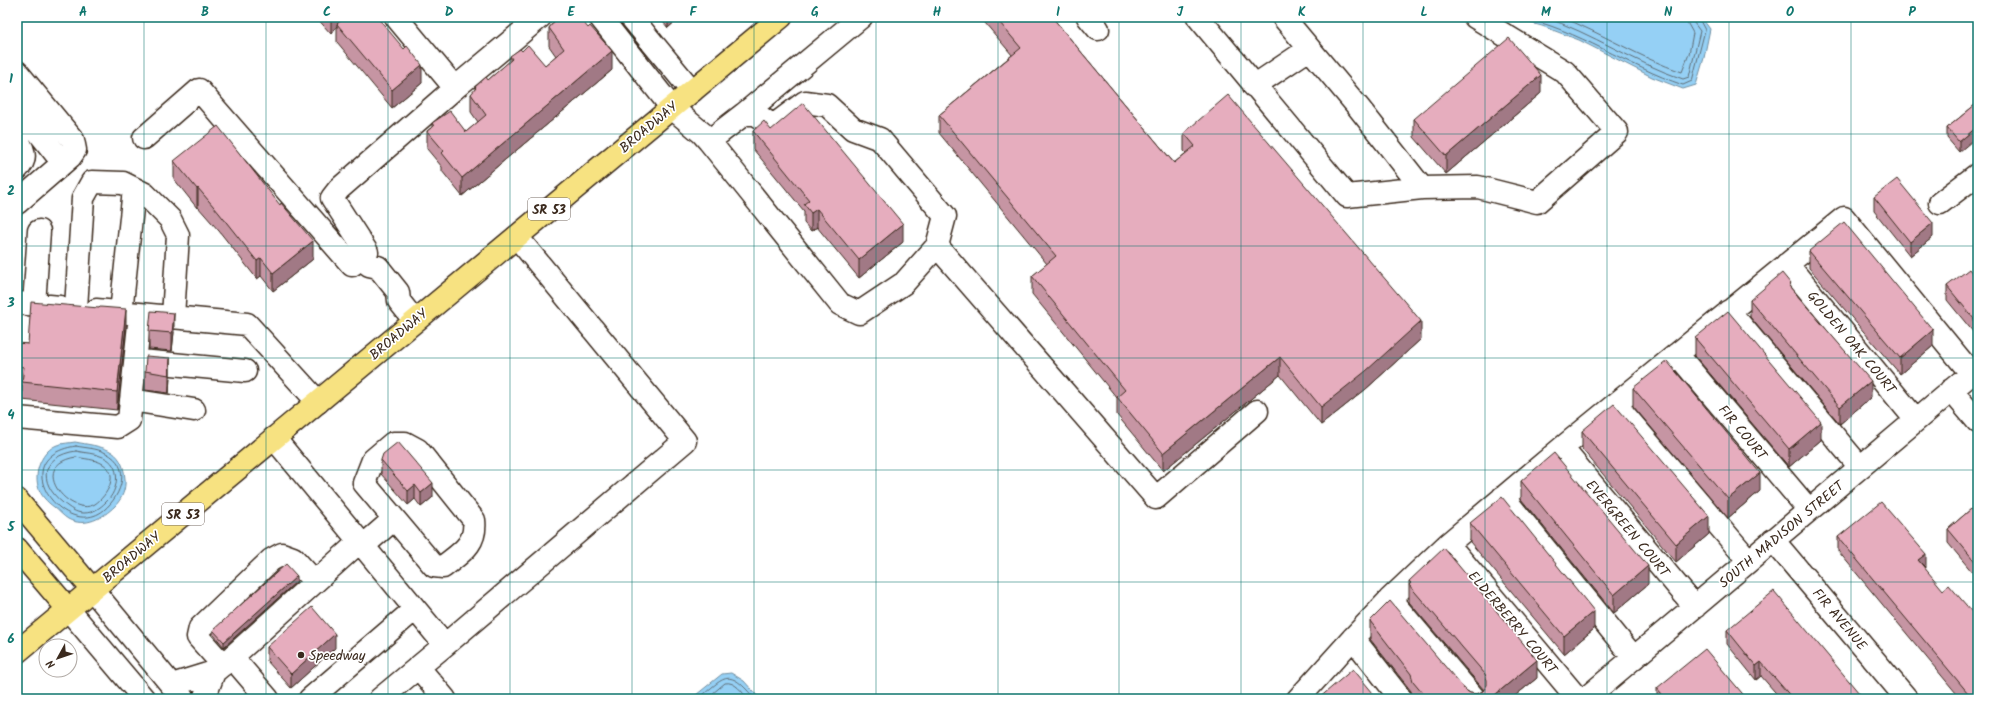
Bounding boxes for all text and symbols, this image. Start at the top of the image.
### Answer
text: A [79,2,87,23]
text: B [201,2,209,23]
text: C [323,2,331,23]
text: D [445,2,454,23]
text: E [567,2,575,23]
text: F [689,2,697,23]
text: G [811,2,819,23]
text: H [933,2,942,23]
text: I [1056,2,1060,23]
text: J [1177,2,1184,23]
text: K [1298,2,1306,23]
text: L [1420,2,1428,23]
text: M [1541,2,1551,23]
text: N [1664,2,1673,23]
text: O [1786,2,1794,23]
text: P [1908,2,1916,23]
text: 1 [9,69,13,90]
street label: BROADWAY [614,96,684,159]
text: 2 [7,181,15,202]
road number: SR 53 [528,198,570,220]
street label: GOLDEN OAK COURT [1801,286,1902,400]
text: 3 [6,293,15,314]
street label: BROADWAY [364,303,434,366]
street label: FIR COURT [1712,400,1773,466]
text: 4 [7,405,15,426]
street label: EVERGREEN COURT [1580,475,1676,583]
street label: SOUTH MADISON STREET [1714,475,1850,594]
road number: SR 53 [162,503,204,525]
text: 5 [7,517,16,538]
street label: BROADWAY [97,526,167,589]
street label: ELDERBERRY COURT [1462,566,1563,680]
street label: FIR AVENUE [1806,584,1872,656]
text: 6 [7,629,15,650]
north arrow [38,638,78,678]
place label: Speedway [309,645,366,667]
marker: Speedway [296,650,306,660]
text: N [42,655,60,672]

